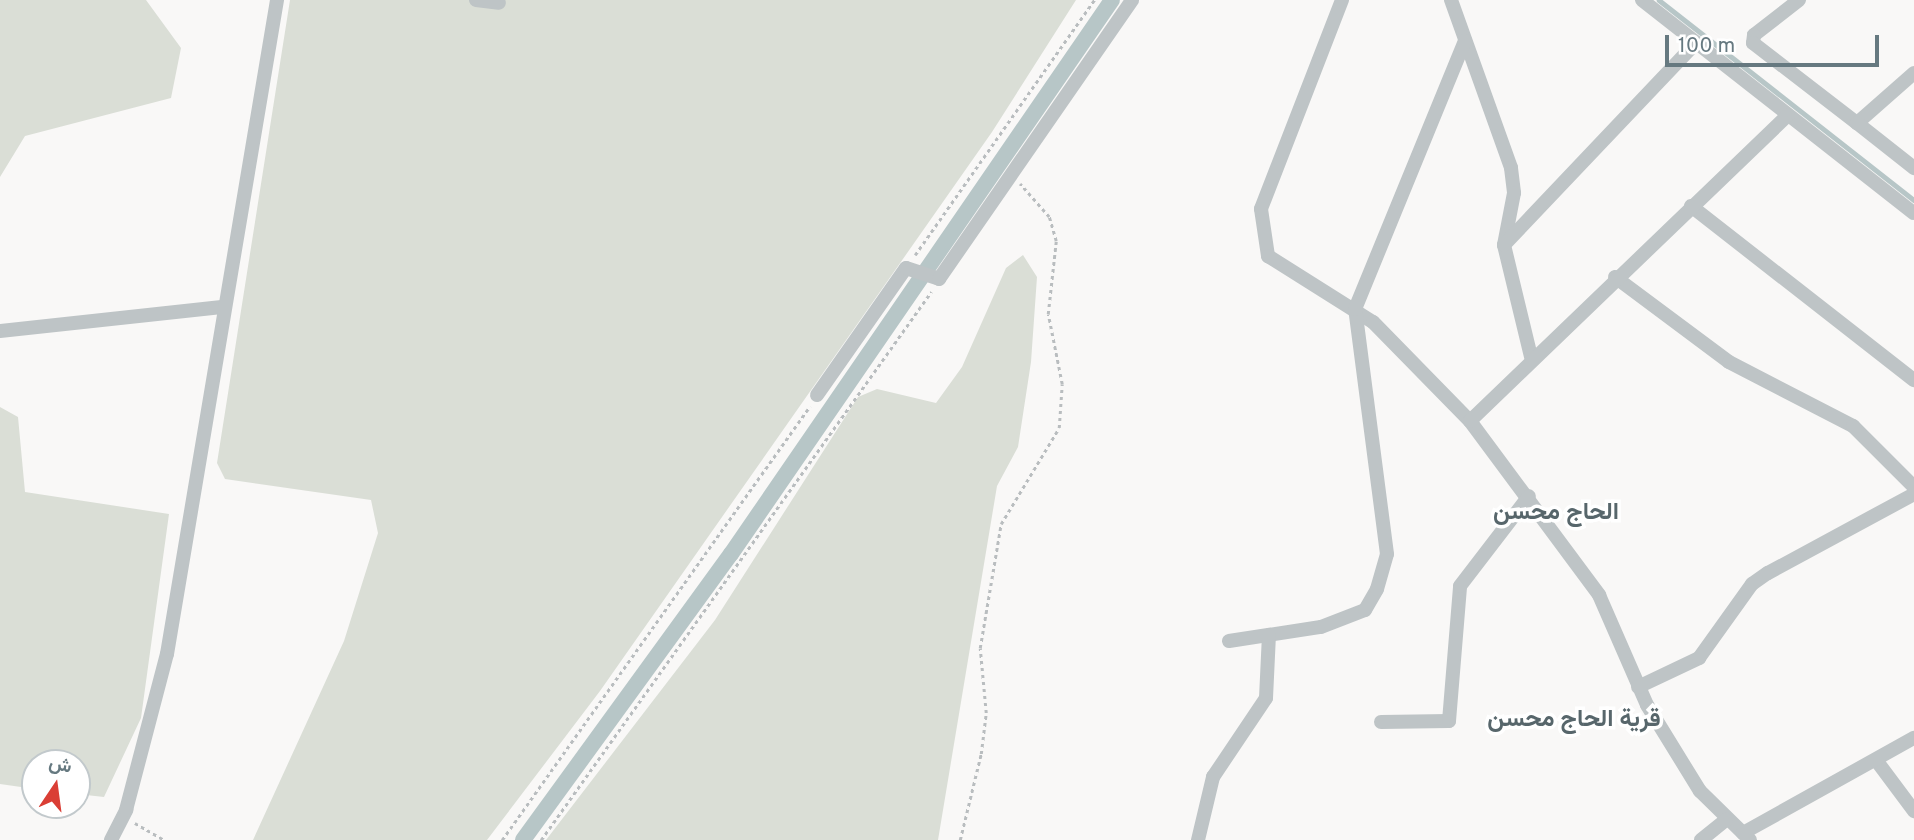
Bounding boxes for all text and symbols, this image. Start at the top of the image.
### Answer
scale bar [1669,21,1882,65]
text: 100 m [1678,33,1735,60]
district label: الحاج محسن [1493,500,1619,528]
district label: قرية الحاج محسن [1487,707,1661,735]
north arrow [21,749,91,819]
text: ش [46,751,74,780]

